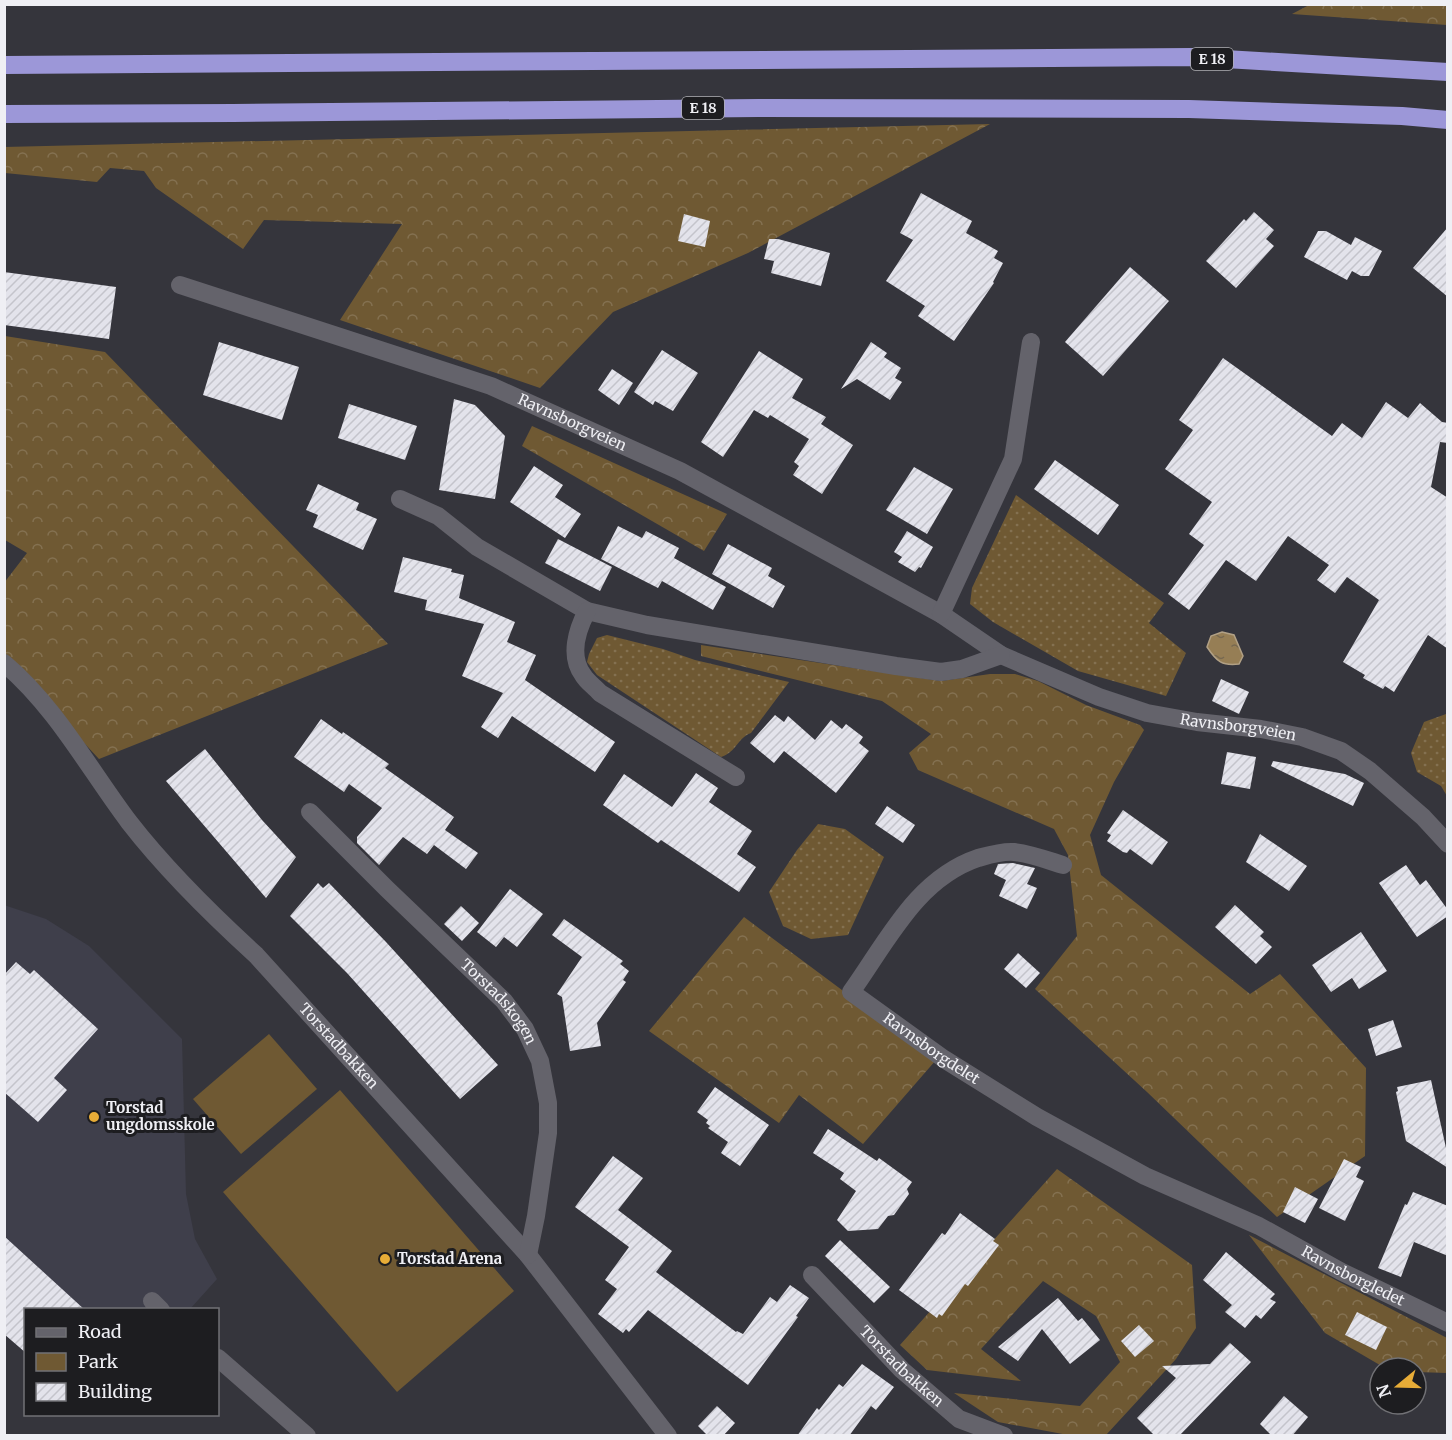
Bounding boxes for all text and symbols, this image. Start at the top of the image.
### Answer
road number: E 18 [1191,48,1233,70]
road number: E 18 [682,97,724,119]
street label: Ravnsborgveien [515,389,630,455]
street label: Ravnsborgveien [1179,709,1298,745]
street label: Torstadskogen [457,955,541,1047]
street label: Torstadbakken [295,999,383,1093]
street label: Ravnsborgdelet [880,1008,983,1088]
place label: Torstad ungdomsskole [106,1098,215,1134]
marker: Torstad ungdomsskole [87,1110,101,1124]
street label: Ravnsborgledet [1298,1241,1408,1310]
place label: Torstad Arena [397,1249,503,1268]
marker: Torstad Arena [378,1252,392,1266]
legend [24,1308,219,1416]
text: Road [78,1320,122,1343]
street label: Torstadbakken [856,1321,948,1411]
text: Park [78,1350,119,1373]
north arrow [1368,1356,1428,1416]
text: Building [78,1380,152,1403]
text: N [1372,1381,1395,1400]

